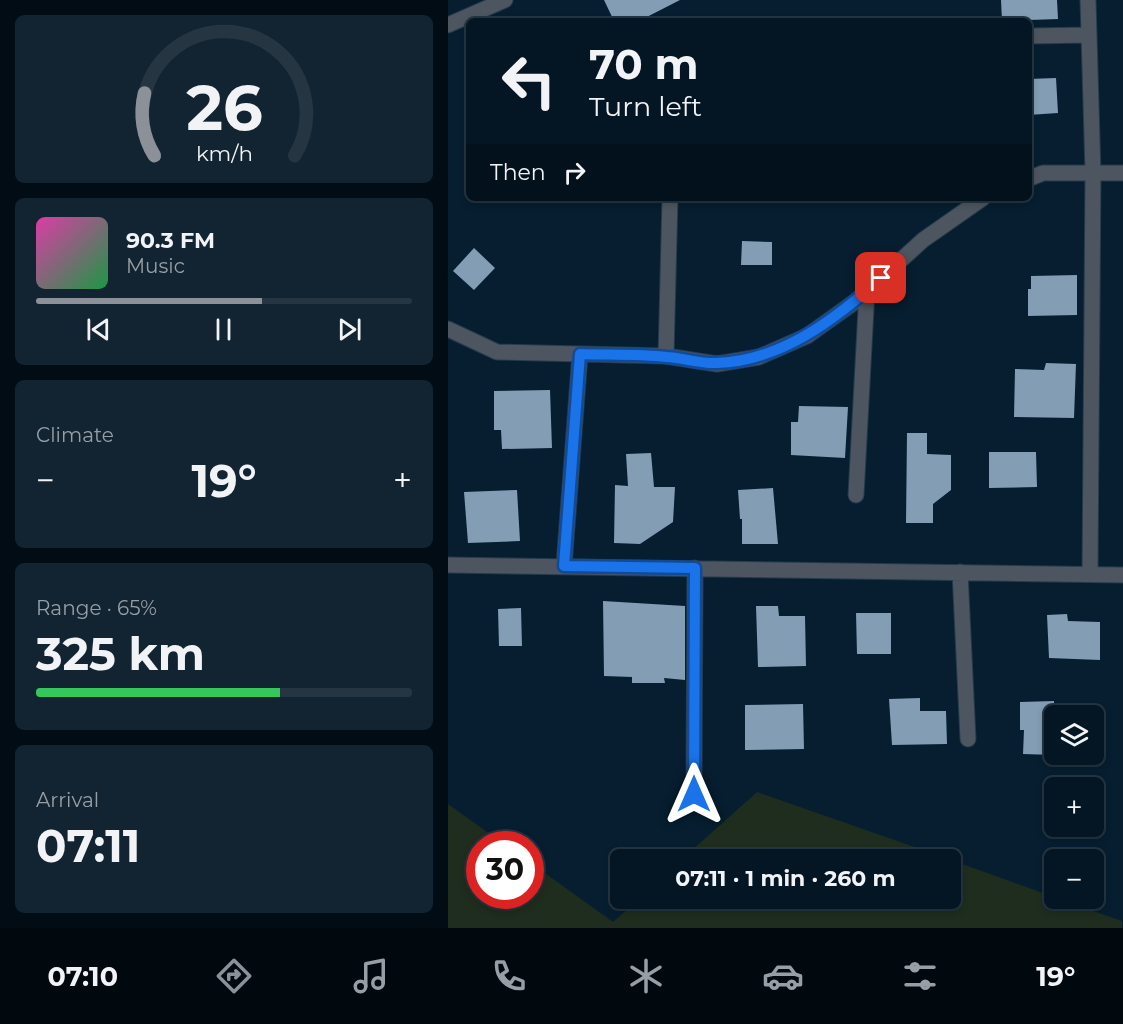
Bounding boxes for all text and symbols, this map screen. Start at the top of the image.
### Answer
text: 70 m [589,38,699,90]
icon: left [490,42,568,120]
text: 26 [186,70,262,146]
text: Turn left [589,90,702,123]
text: km/h [195,140,253,166]
icon: right [558,156,591,189]
text: Then [490,159,546,186]
text: 90.3 FM [126,227,215,254]
pin [855,252,906,303]
text: Music [126,254,185,278]
icon: arrive [864,261,897,294]
icon: previous [82,313,115,346]
icon: pause [207,313,240,346]
icon: next [333,313,366,346]
text: Climate [36,423,114,447]
text: 19° [191,453,257,508]
text: − [36,460,55,500]
text: + [393,460,412,500]
text: Range · 65% [36,596,157,620]
text: 325 km [36,626,205,681]
map controls [1044,705,1104,909]
button: layers [1044,705,1104,765]
position arrow [662,762,726,826]
button: + [1044,777,1104,837]
text: Arrival [36,788,99,812]
text: 07:11 [36,818,140,873]
speed limit sign: 30 [466,831,544,909]
button: − [1044,849,1104,909]
text: 07:11 · 1 min · 260 m [675,865,896,892]
icon: directions [213,955,255,997]
icon: music [350,955,392,997]
icon: phone [488,955,530,997]
icon: climate [625,955,667,997]
icon: car [762,955,804,997]
icon: filters [899,955,941,997]
text: 07:10 [48,960,118,993]
text: 19° [1036,960,1075,993]

